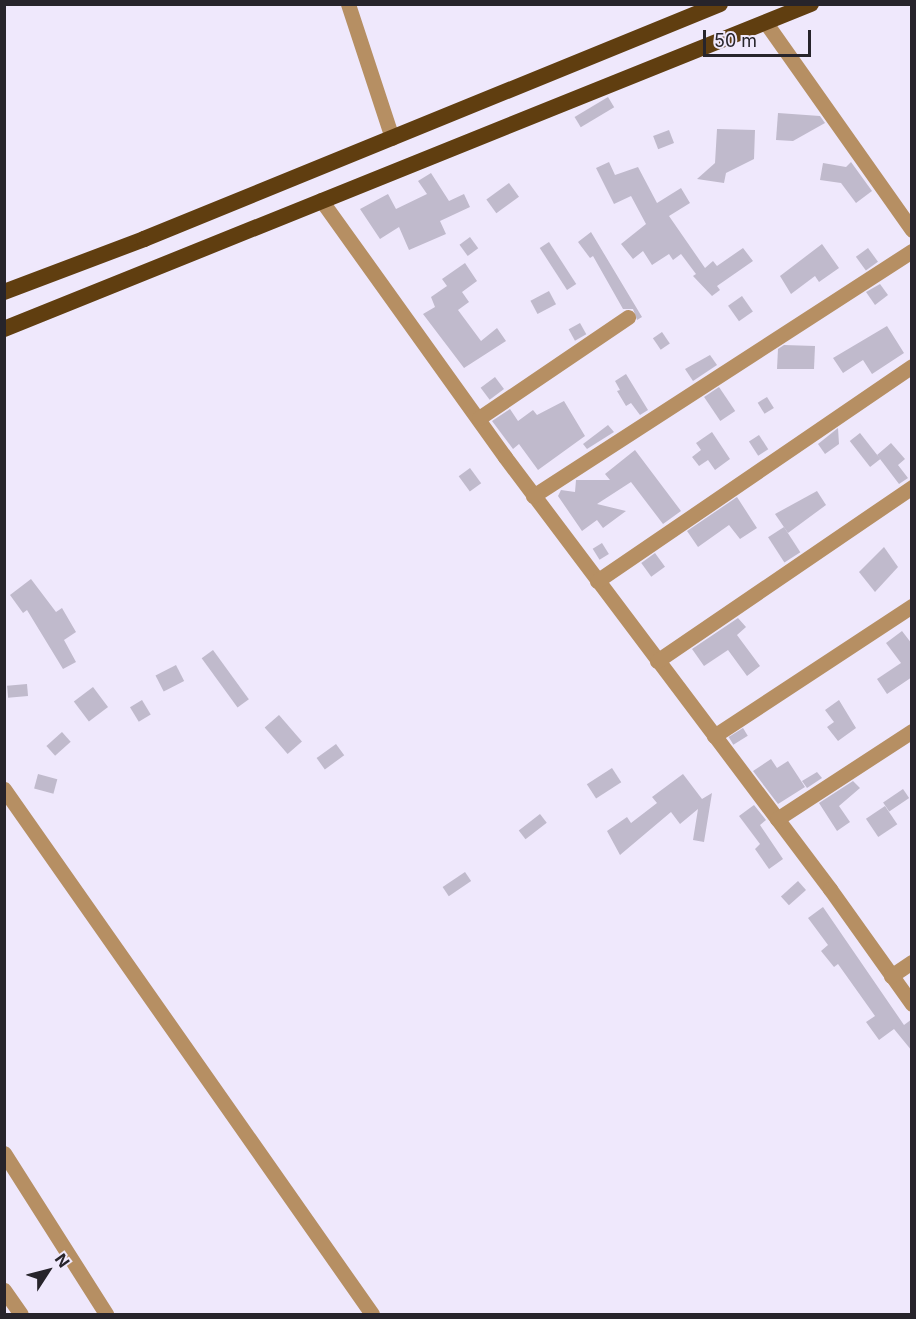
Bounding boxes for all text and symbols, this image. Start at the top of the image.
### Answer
scale bar [706,18,814,56]
text: 50 m [714,30,757,51]
north arrow [18,1241,78,1301]
text: N [51,1250,74,1271]

